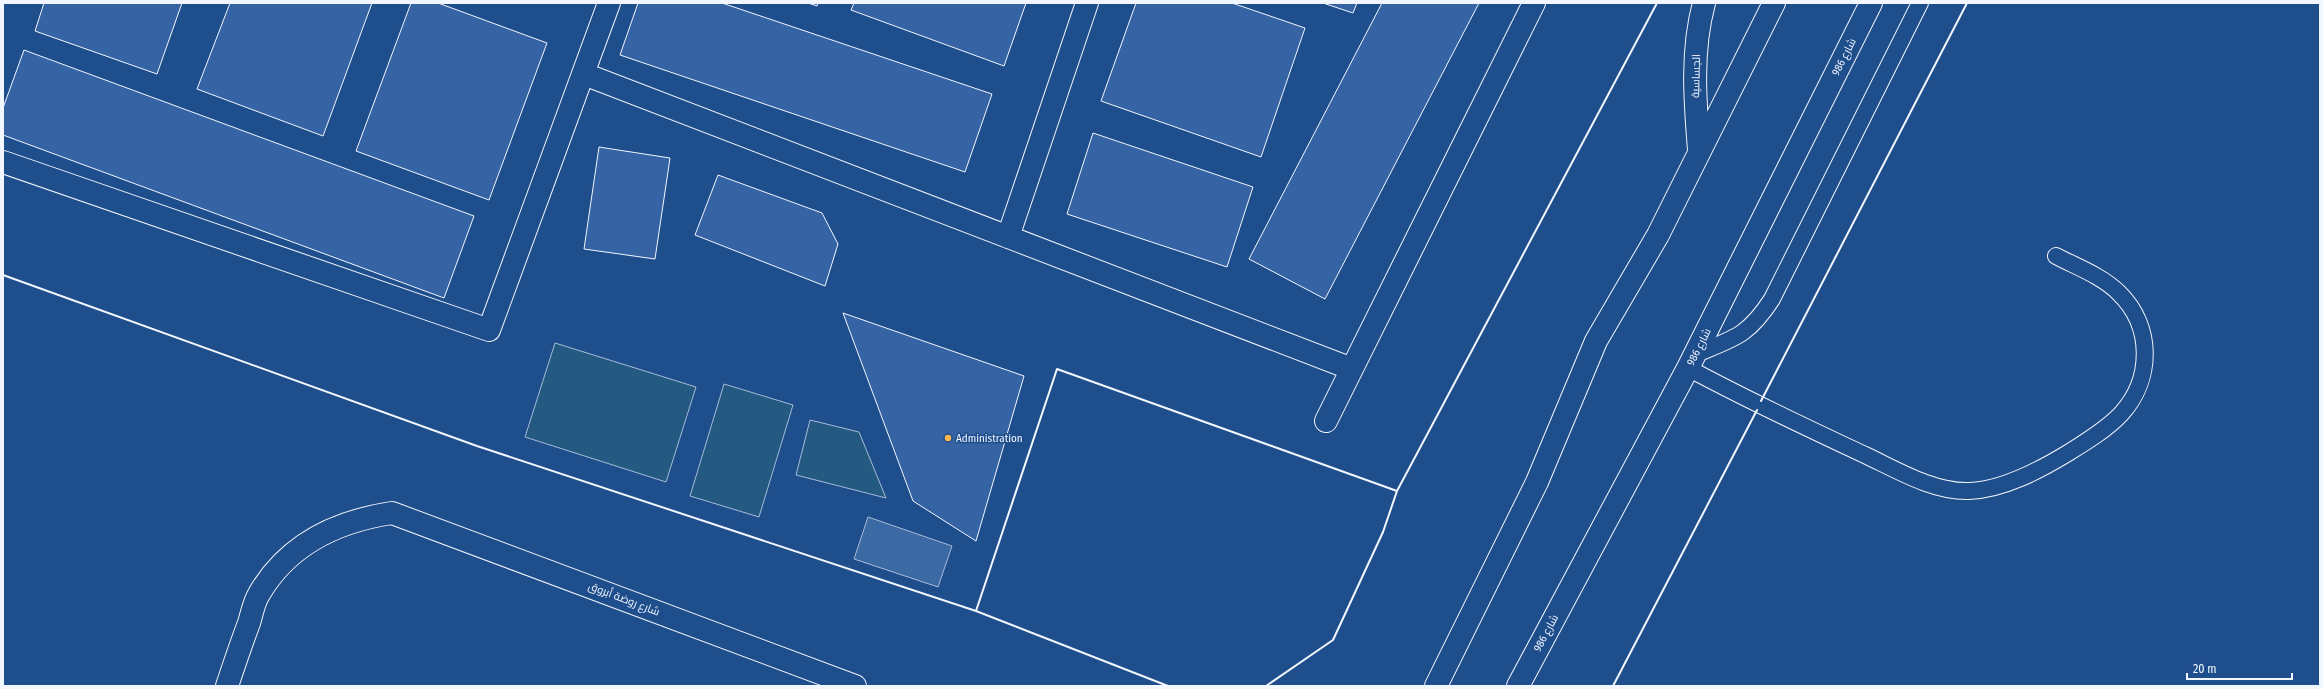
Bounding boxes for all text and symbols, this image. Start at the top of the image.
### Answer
street label: شارع 986 [1829,36,1860,78]
street label: الجساسية [1689,54,1703,98]
street label: شارع 986 [1684,326,1715,368]
place label: Administration [956,432,1023,445]
marker: Administration [943,433,953,443]
street label: شارع روضة أبروق [586,578,662,620]
street label: شارع 986 [1531,612,1562,654]
scale bar [2187,655,2292,681]
text: 20 m [2193,662,2217,676]

